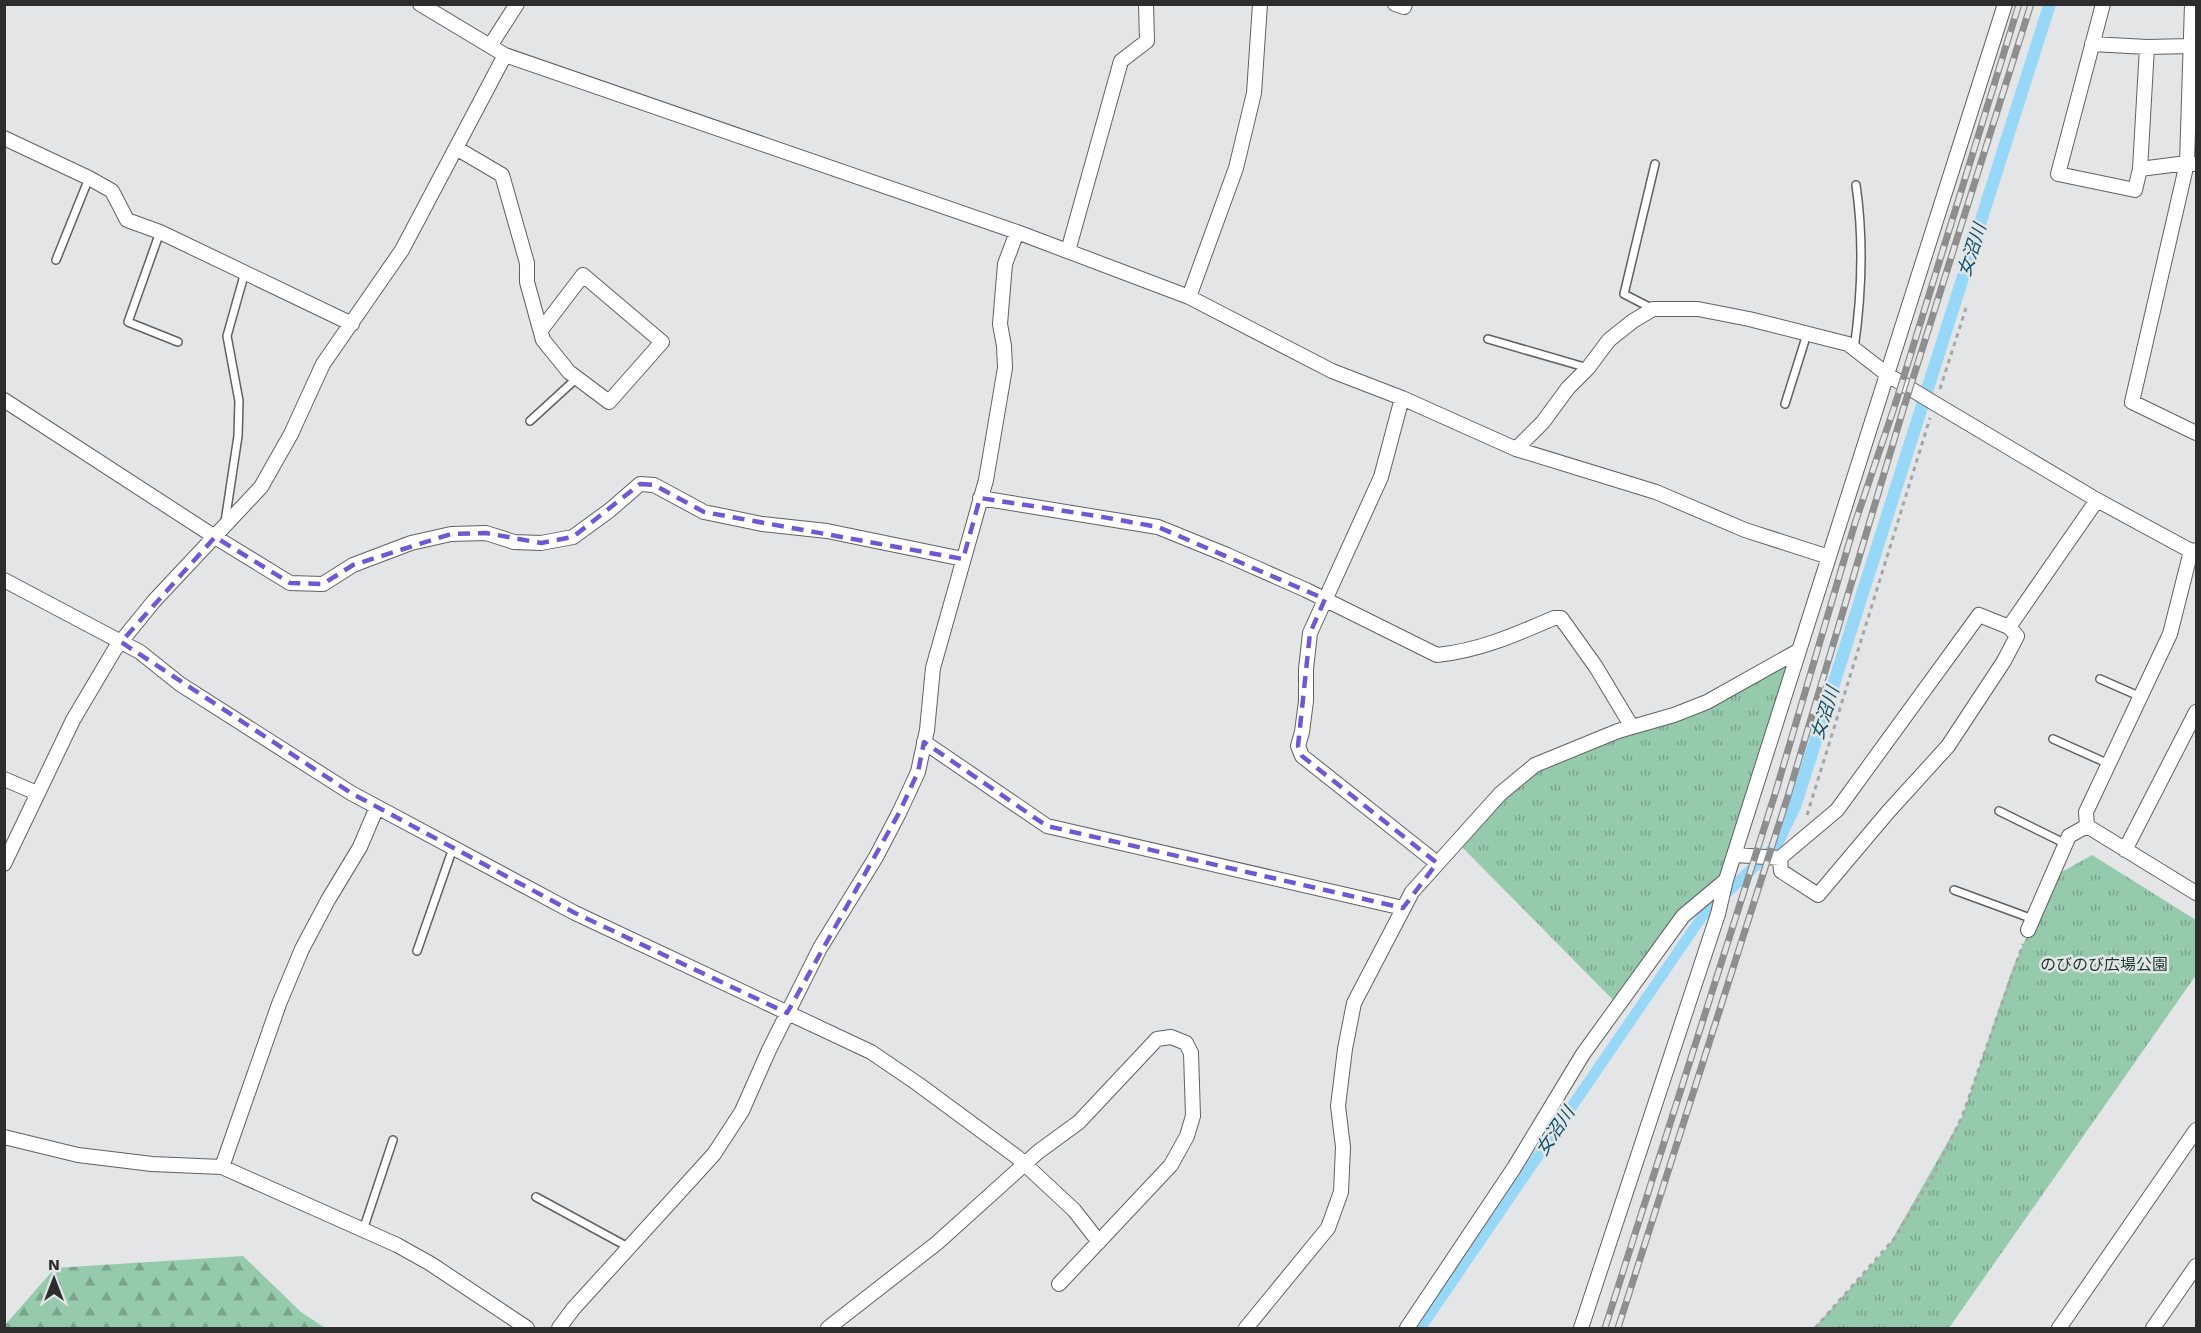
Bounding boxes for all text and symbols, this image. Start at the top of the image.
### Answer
water label: 女沼川 [1953,219,1990,279]
water label: 女沼川 [1806,682,1843,742]
park label: のびのび広場公園 [2040,955,2168,974]
water label: 女沼川 [1531,1101,1580,1159]
north arrow [24,1249,84,1309]
text: N [48,1255,60,1274]

